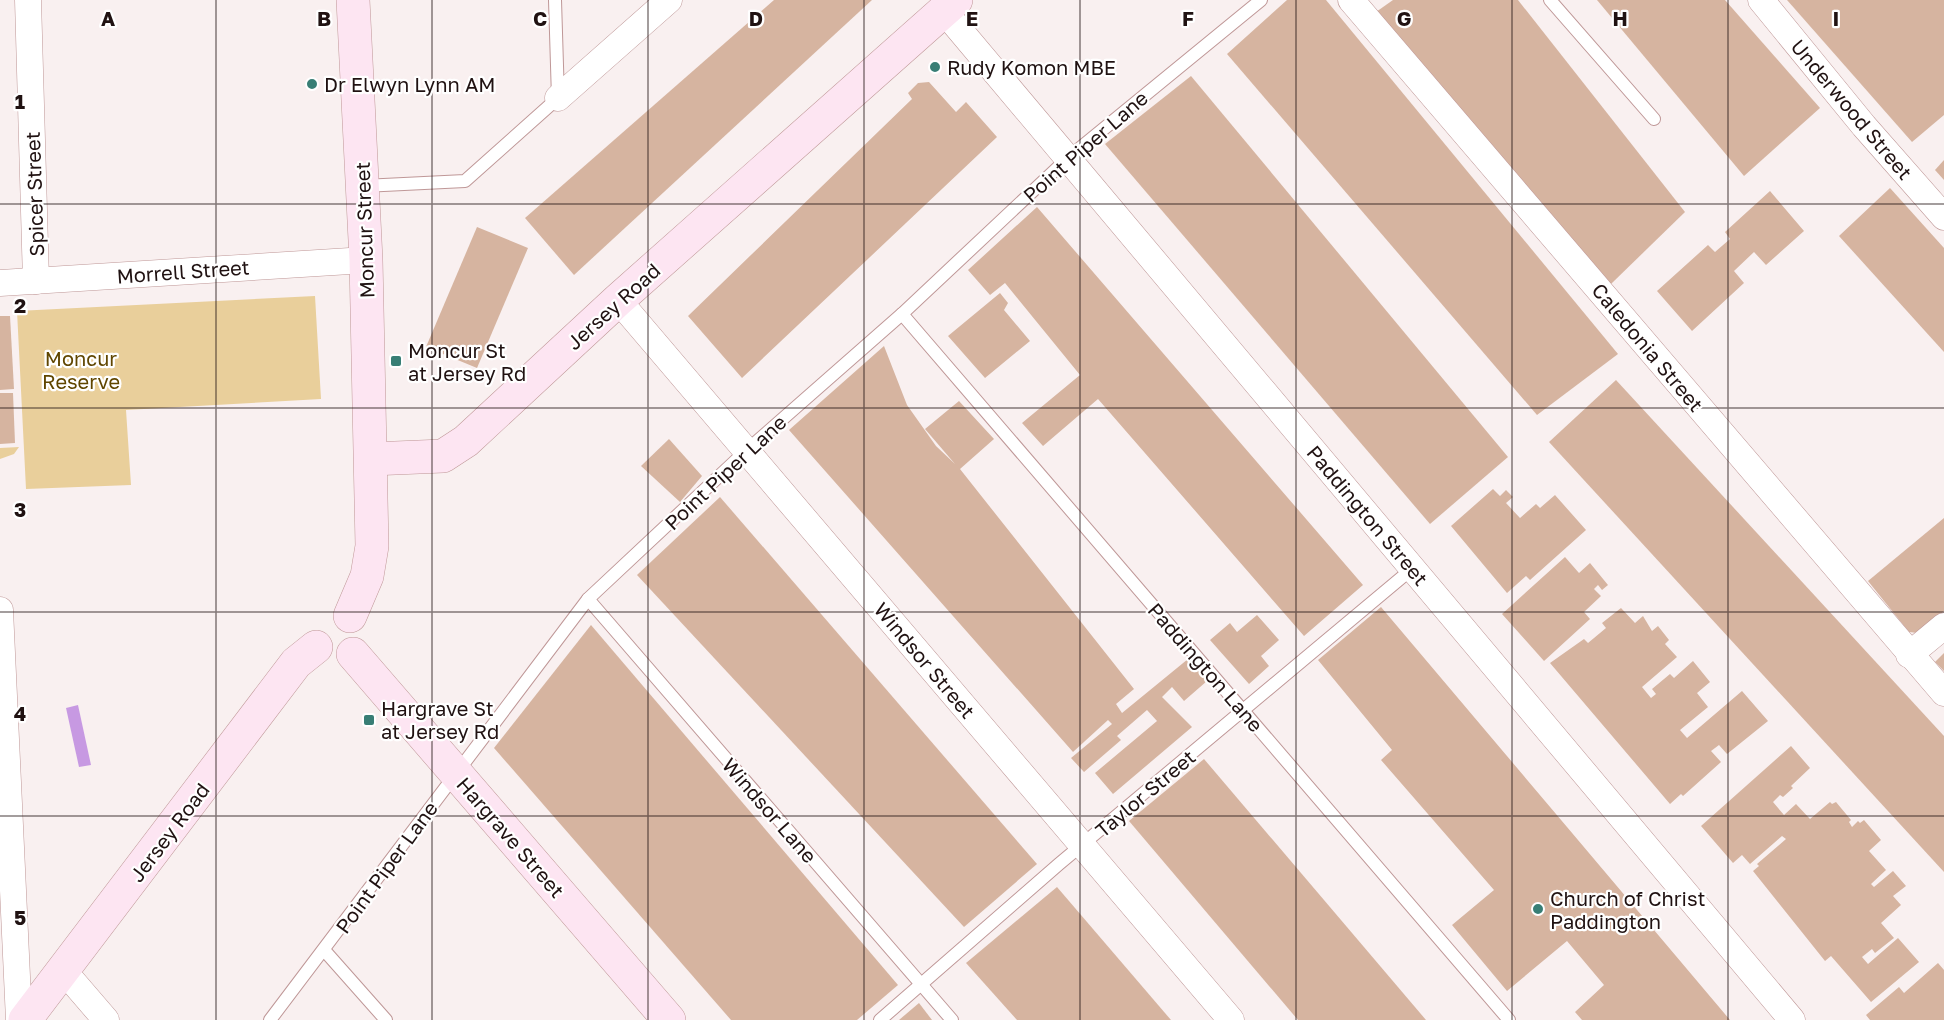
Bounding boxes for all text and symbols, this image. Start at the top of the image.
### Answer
text: A [101,6,115,30]
text: B [317,6,331,30]
text: C [533,6,547,30]
text: D [749,6,763,30]
text: E [966,6,978,30]
text: F [1182,6,1194,30]
text: G [1397,6,1411,30]
text: H [1612,6,1628,30]
text: I [1833,6,1839,30]
street label: Underwood Street [1786,34,1918,184]
place label: Rudy Komon MBE [947,55,1116,79]
marker: Rudy Komon MBE [928,60,942,74]
place label: Dr Elwyn Lynn AM [324,72,496,96]
marker: Dr Elwyn Lynn AM [305,77,319,91]
street label: Point Piper Lane [1018,85,1152,207]
text: 1 [15,89,25,113]
street label: Spicer Street [20,131,48,257]
street label: Moncur Street [350,161,378,299]
street label: Morrell Street [116,254,250,288]
street label: Jersey Road [561,258,665,354]
street label: Caledonia Street [1587,278,1709,416]
text: 2 [14,293,26,317]
place label: Moncur St at Jersey Rd [408,338,526,385]
park label: Moncur Reserve [42,346,120,393]
marker: Moncur St at Jersey Rd [389,354,403,368]
street label: Point Piper Lane [659,410,791,534]
street label: Paddington Street [1302,440,1434,590]
text: 3 [14,497,26,521]
street label: Windsor Street [870,597,980,723]
street label: Paddington Lane [1144,598,1268,736]
place label: Hargrave St at Jersey Rd [381,696,499,743]
text: 4 [14,701,26,725]
marker: Hargrave St at Jersey Rd [362,713,376,727]
street label: Taylor Street [1090,744,1200,842]
street label: Windsor Lane [718,753,822,867]
street label: Hargrave Street [452,772,570,902]
street label: Jersey Road [124,778,214,886]
street label: Point Piper Lane [330,796,442,938]
place label: Church of Christ Paddington [1550,886,1706,933]
marker: Church of Christ Paddington [1531,902,1545,916]
text: 5 [14,905,26,929]

